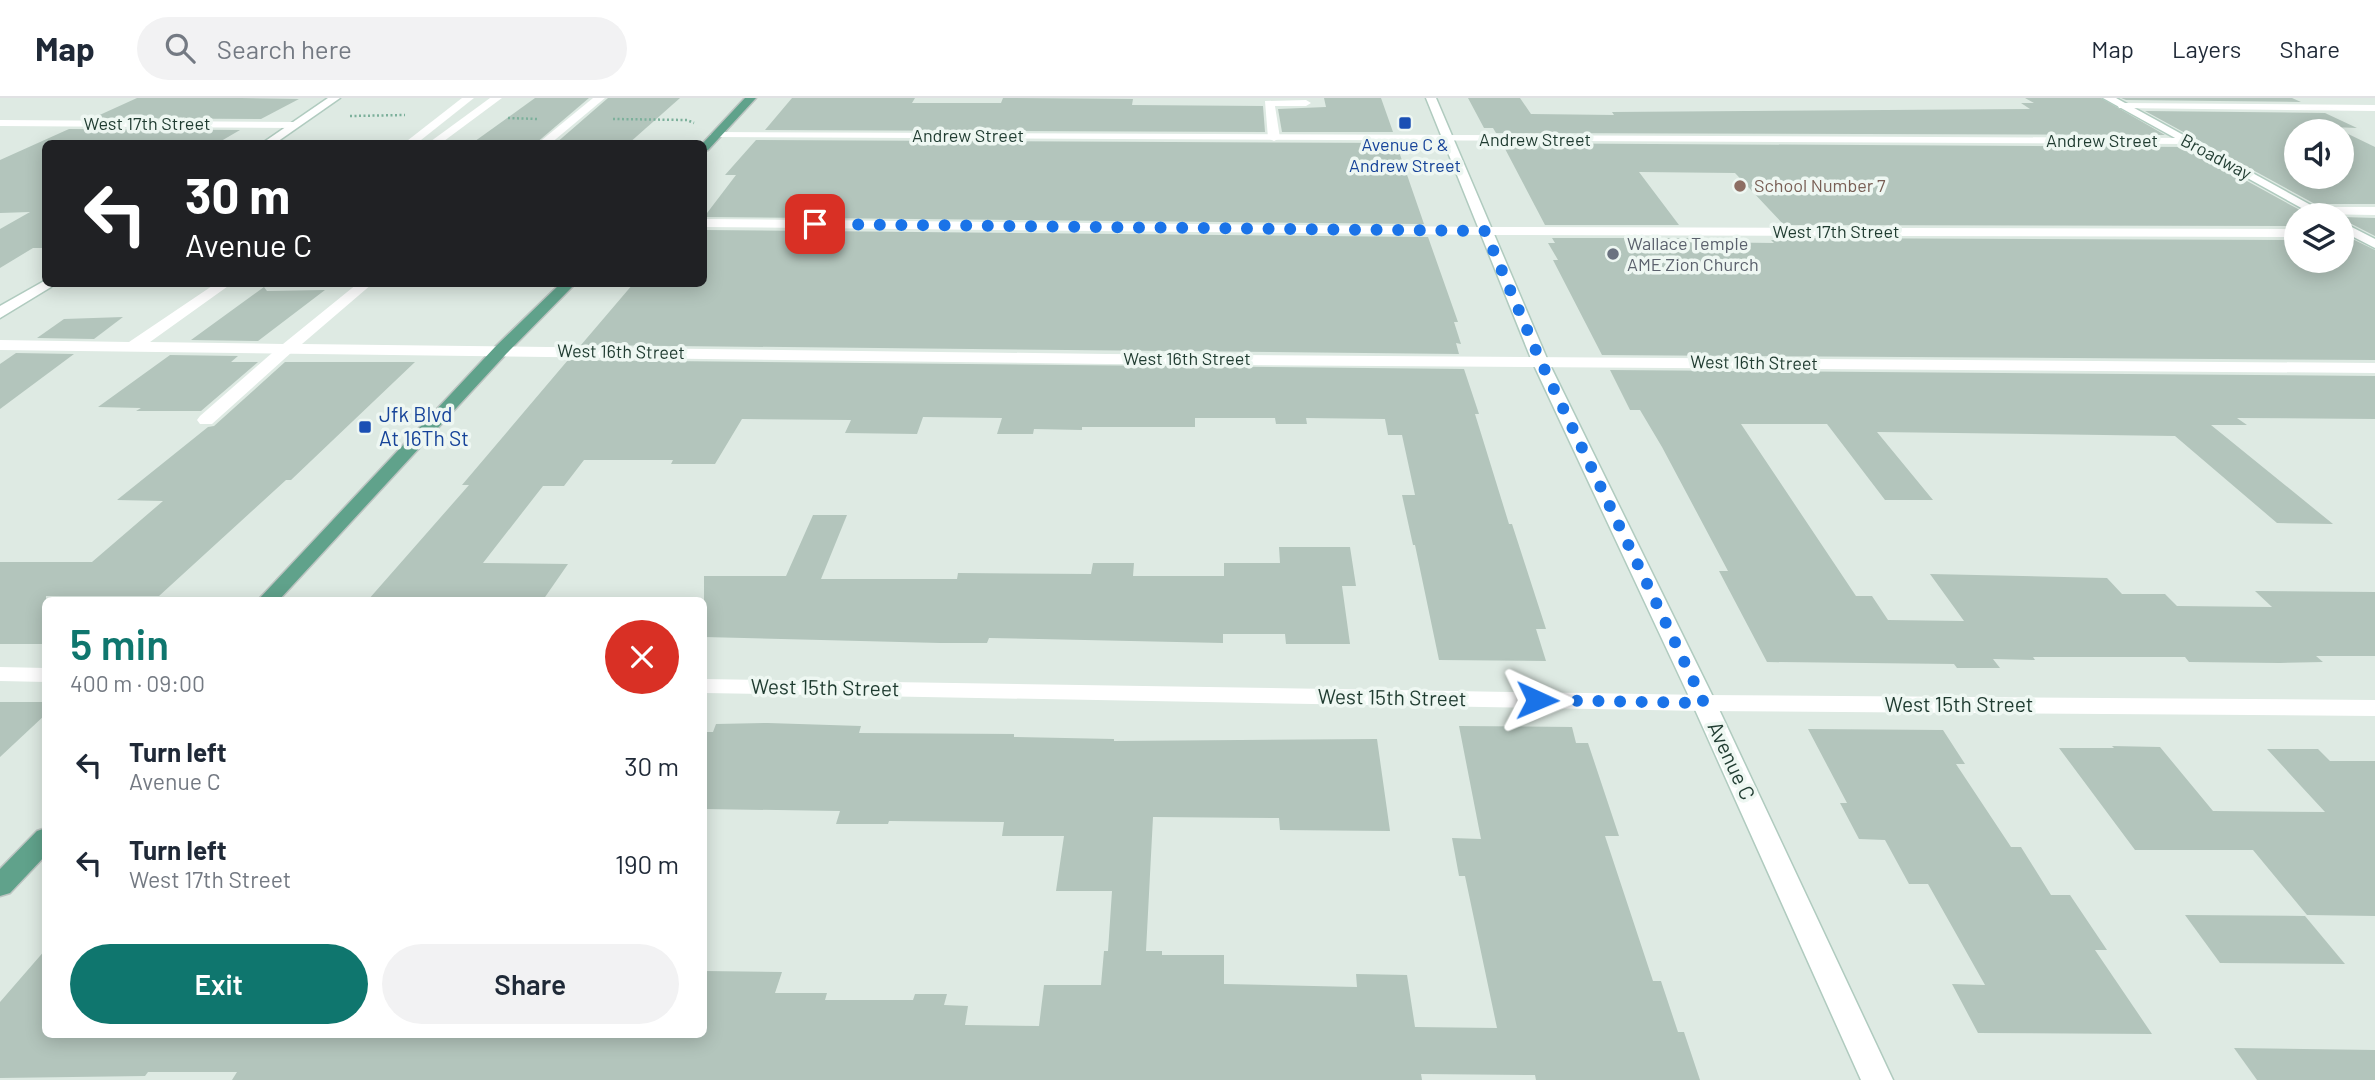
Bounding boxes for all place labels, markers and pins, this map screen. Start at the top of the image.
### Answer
marker: Avenue C & Andrew Street [1397,115,1413,131]
place label: Avenue C & Andrew Street [1349,133,1461,176]
place label: School Number 7 [1754,174,1886,196]
marker: School Number 7 [1732,178,1748,194]
pin [785,194,845,254]
place label: Wallace Temple AME Zion Church [1627,232,1759,275]
marker: Wallace Temple AME Zion Church [1605,246,1621,262]
place label: Jfk Blvd At 16Th St [379,401,469,450]
marker: Jfk Blvd At 16Th St [357,419,373,435]

